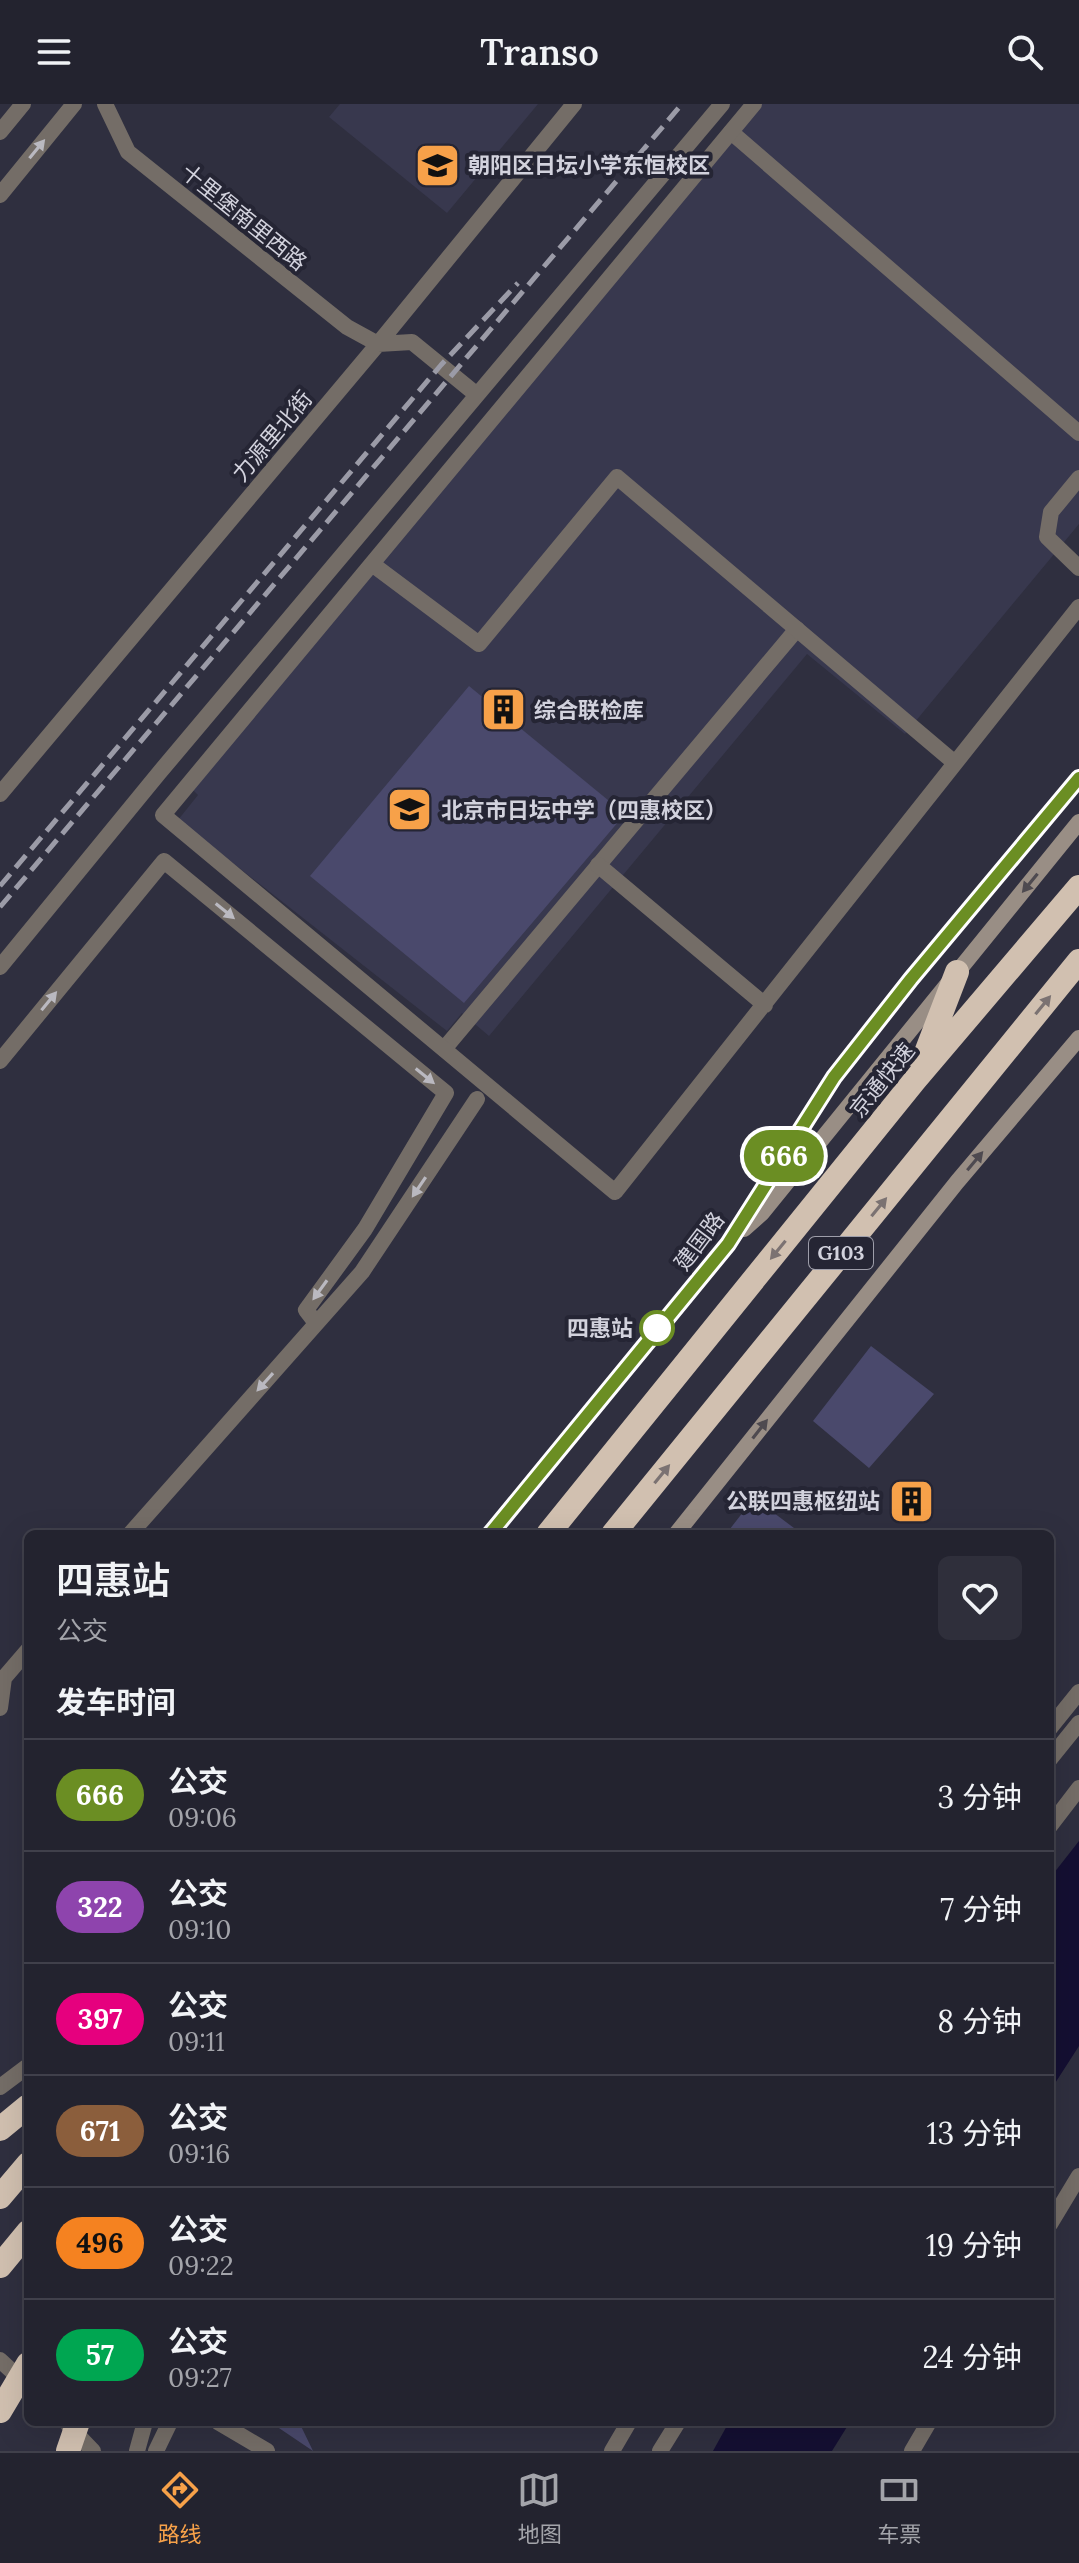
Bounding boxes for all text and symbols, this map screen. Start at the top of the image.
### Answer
text: Transo [480,29,599,75]
icon: menu [32,30,76,74]
icon: search [1003,30,1047,74]
one-way arrow [28,139,45,159]
school or university icon: 朝阳区日坛小学东恒校区 [413,141,461,189]
place label: 朝阳区日坛小学东恒校区 [468,151,710,179]
street label: 十里堡南里西路 [175,158,313,276]
street label: 力源里北街 [226,385,318,487]
building icon: 综合联检库 [479,686,527,734]
place label: 综合联检库 [534,696,644,724]
school or university icon: 北京市日坛中学（四惠校区） [386,786,434,834]
place label: 北京市日坛中学（四惠校区） [441,796,727,824]
one-way arrow [1022,873,1039,893]
one-way arrow [215,902,235,919]
one-way arrow [40,991,57,1011]
one-way arrow [1034,995,1051,1015]
street label: 京通快速 [843,1037,921,1123]
one-way arrow [415,1067,435,1084]
line badge: 666 [738,1130,830,1182]
text: 666 [760,1138,808,1174]
one-way arrow [966,1151,983,1171]
one-way arrow [412,1176,426,1198]
one-way arrow [870,1197,887,1217]
street label: 建国路 [668,1206,730,1276]
road number: G103 [809,1237,873,1269]
one-way arrow [770,1239,787,1259]
one-way arrow [312,1279,328,1301]
marker: 四惠站 [640,1311,674,1345]
place label: 四惠站 [567,1314,633,1342]
one-way arrow [256,1372,274,1391]
one-way arrow [751,1419,768,1439]
one-way arrow [653,1464,670,1484]
building icon: 公联四惠枢纽站 [887,1477,935,1525]
place label: 公联四惠枢纽站 [726,1487,880,1515]
text: 四惠站 [56,1556,170,1604]
button: heart [938,1556,1022,1640]
text: 公交 [56,1614,108,1647]
text: 发车时间 [56,1683,176,1721]
text: 公交 [168,1762,228,1800]
text: 666 [76,1777,124,1813]
text: 3 分钟 [937,1778,1022,1816]
text: 09:06 [168,1801,237,1834]
text: 公交 [168,1874,228,1912]
text: 322 [77,1889,123,1925]
text: 7 分钟 [940,1890,1022,1928]
text: 09:10 [168,1913,231,1946]
text: 公交 [168,1986,228,2024]
text: 397 [78,2001,122,2037]
text: 8 分钟 [937,2002,1022,2040]
text: 09:11 [168,2025,225,2058]
text: 公交 [168,2098,228,2136]
text: 671 [80,2113,120,2149]
text: 13 分钟 [926,2114,1022,2152]
text: 09:16 [168,2137,230,2170]
text: 公交 [168,2210,228,2248]
text: 496 [76,2225,124,2261]
text: 19 分钟 [926,2226,1022,2264]
text: 09:22 [168,2249,234,2282]
text: 公交 [168,2322,228,2360]
text: 57 [86,2337,114,2373]
text: 24 分钟 [922,2338,1022,2376]
text: 09:27 [168,2361,232,2394]
tab: 路线 [158,2468,202,2548]
tab: 地图 [517,2468,561,2548]
tab: 车票 [877,2468,921,2548]

